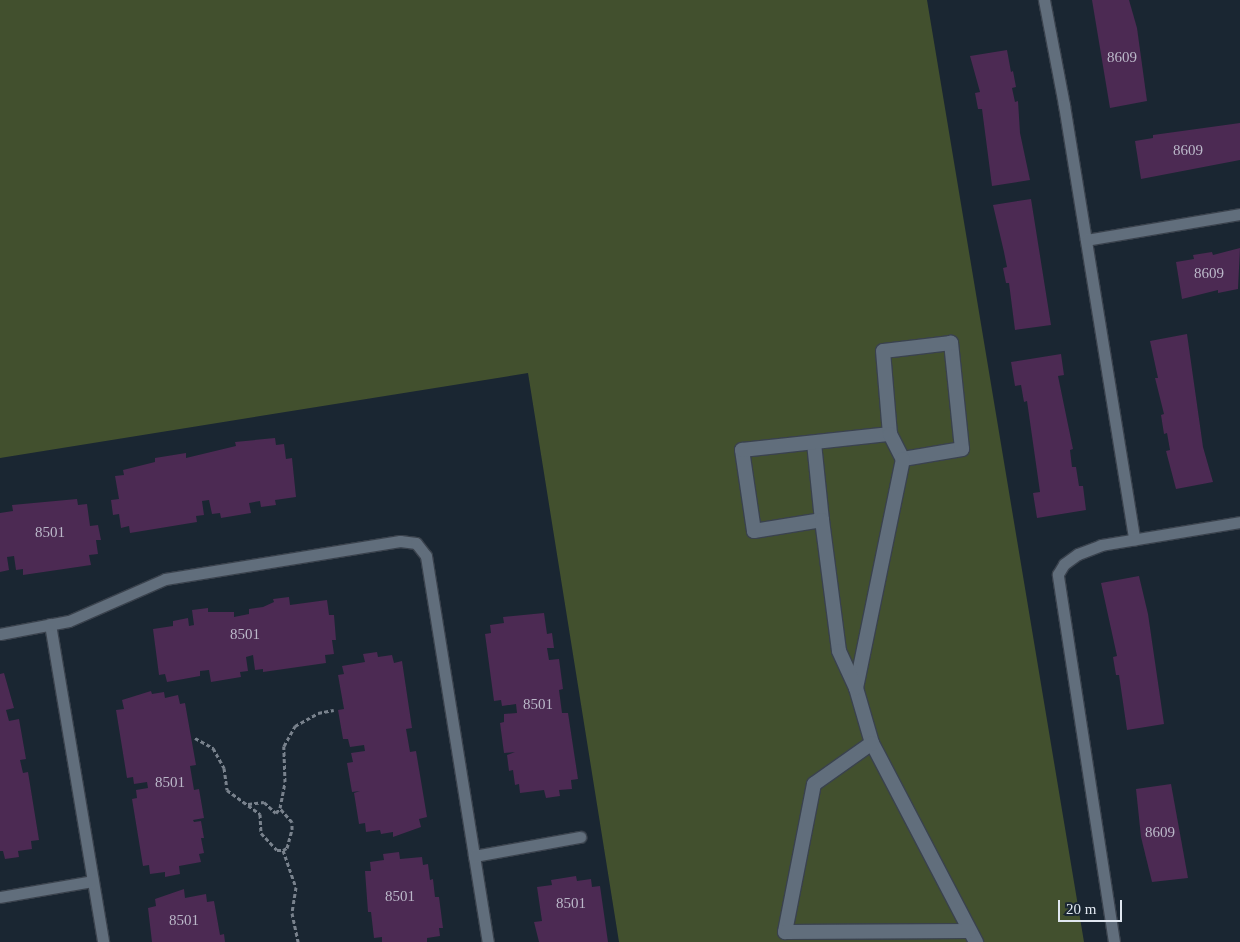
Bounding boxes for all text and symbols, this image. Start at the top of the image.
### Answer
house number: 8609 [1107,49,1137,67]
house number: 8609 [1173,142,1203,160]
house number: 8609 [1194,265,1224,283]
house number: 8501 [35,524,65,542]
house number: 8501 [230,626,260,644]
house number: 8501 [523,696,553,714]
house number: 8501 [155,774,185,792]
house number: 8609 [1145,824,1175,842]
house number: 8501 [385,888,415,906]
scale bar [1060,890,1124,922]
house number: 8501 [556,895,586,913]
text: 20 m [1066,901,1096,917]
house number: 8501 [169,912,199,930]

